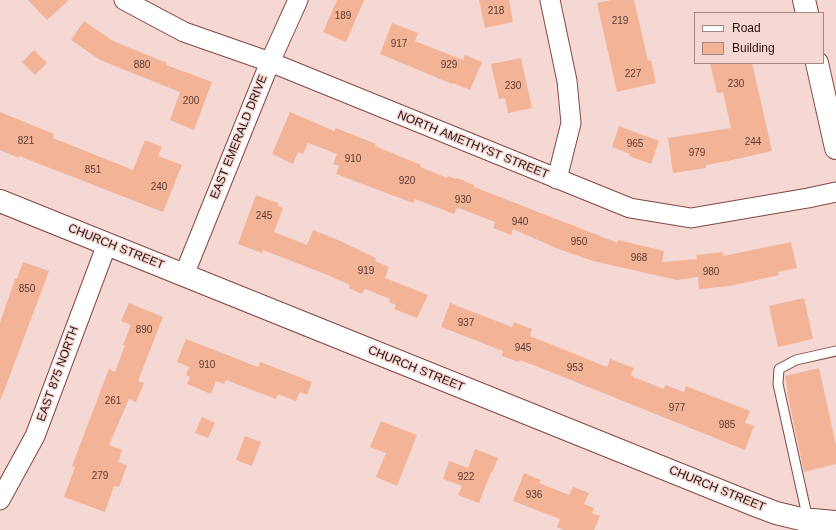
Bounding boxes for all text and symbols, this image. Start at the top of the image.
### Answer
house number: 218 [488,5,504,17]
house number: 189 [335,10,351,22]
legend [694,12,824,64]
house number: 219 [612,15,628,27]
text: Road [732,21,761,35]
house number: 917 [391,38,407,50]
text: Building [732,41,775,55]
house number: 880 [134,59,150,71]
house number: 929 [441,59,457,71]
house number: 227 [625,68,641,80]
street label: EAST EMERALD DRIVE [207,73,271,201]
house number: 230 [728,78,744,90]
house number: 230 [505,80,521,92]
house number: 200 [183,95,199,107]
street label: NORTH AMETHYST STREET [395,108,551,182]
house number: 821 [18,135,34,147]
house number: 244 [745,136,761,148]
house number: 965 [627,138,643,150]
house number: 979 [689,147,705,159]
house number: 910 [345,153,361,165]
house number: 851 [85,164,101,176]
house number: 920 [399,175,415,187]
house number: 240 [151,181,167,193]
house number: 930 [455,194,471,206]
house number: 245 [256,210,272,222]
house number: 940 [512,216,528,228]
street label: CHURCH STREET [66,221,166,273]
house number: 950 [571,236,587,248]
house number: 968 [631,252,647,264]
house number: 919 [358,265,374,277]
house number: 980 [703,266,719,278]
house number: 850 [19,283,35,295]
house number: 937 [458,317,474,329]
street label: EAST 875 NORTH [34,324,82,424]
house number: 890 [136,324,152,336]
house number: 945 [515,342,531,354]
street label: CHURCH STREET [366,343,466,395]
house number: 910 [199,359,215,371]
house number: 953 [567,362,583,374]
house number: 261 [105,395,121,407]
house number: 977 [669,402,685,414]
house number: 985 [719,419,735,431]
street label: CHURCH STREET [667,463,767,515]
house number: 279 [92,470,108,482]
house number: 922 [458,471,474,483]
house number: 936 [526,489,542,501]

